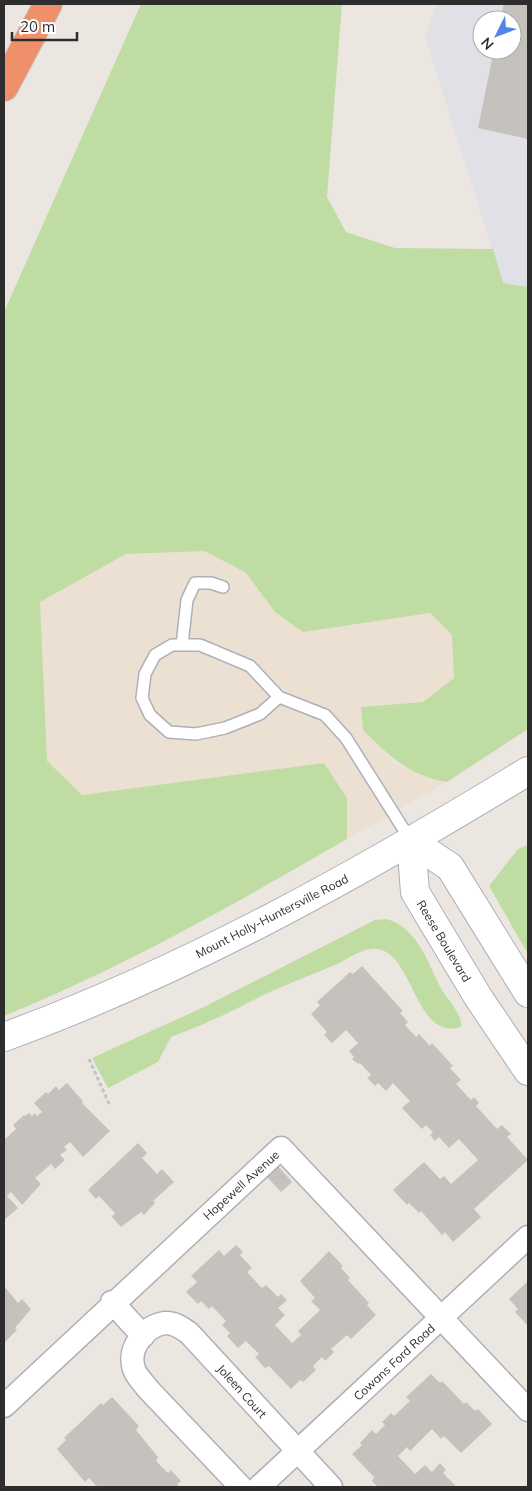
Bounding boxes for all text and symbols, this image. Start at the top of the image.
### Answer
scale bar [12,10,78,42]
north arrow [472,10,522,60]
text: 20 m [20,17,55,36]
text: N [477,34,498,54]
street label: Mount Holly-Huntersville Road [193,871,351,961]
street label: Reese Boulevard [414,897,474,985]
street label: Hopewell Avenue [200,1147,282,1223]
street label: Cowans Ford Road [350,1321,438,1403]
street label: Joleen Court [214,1361,270,1421]

